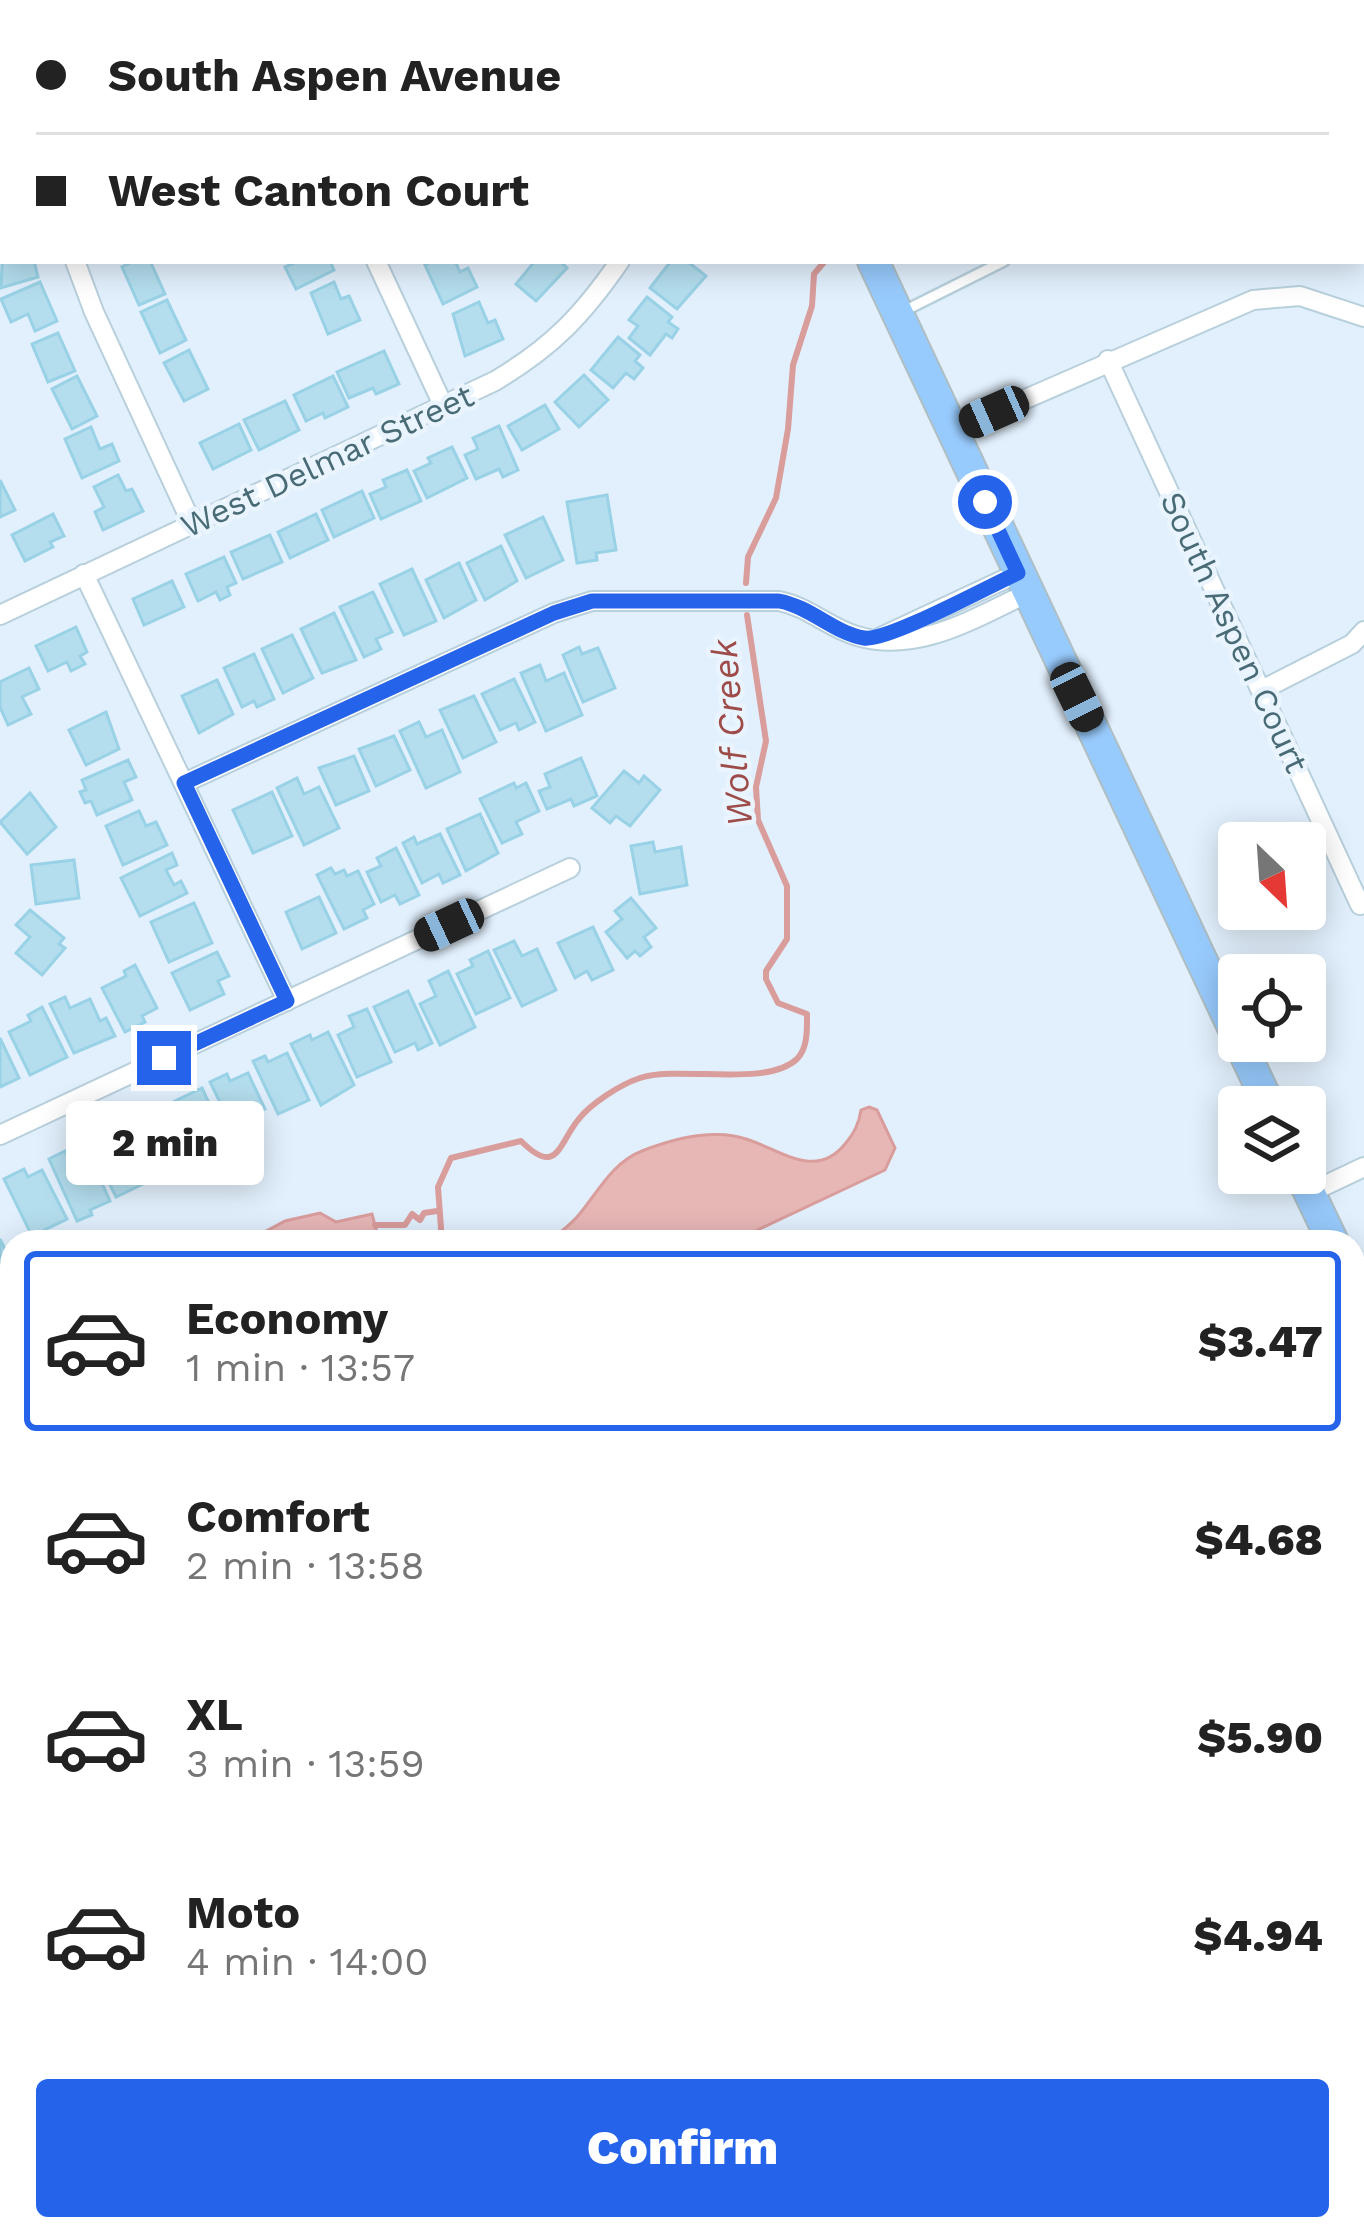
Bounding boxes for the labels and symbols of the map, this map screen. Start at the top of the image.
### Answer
street label: West Delmar Street [175,375,480,545]
car [954,381,1034,443]
route start [958,475,1012,529]
street label: South Aspen Court [1152,486,1317,779]
water label: Wolf Creek [703,636,761,828]
car [1045,657,1109,737]
north arrow [1218,822,1326,930]
car [409,893,489,957]
route end [137,1031,191,1085]
callout: 2 min [65,1100,263,1184]

